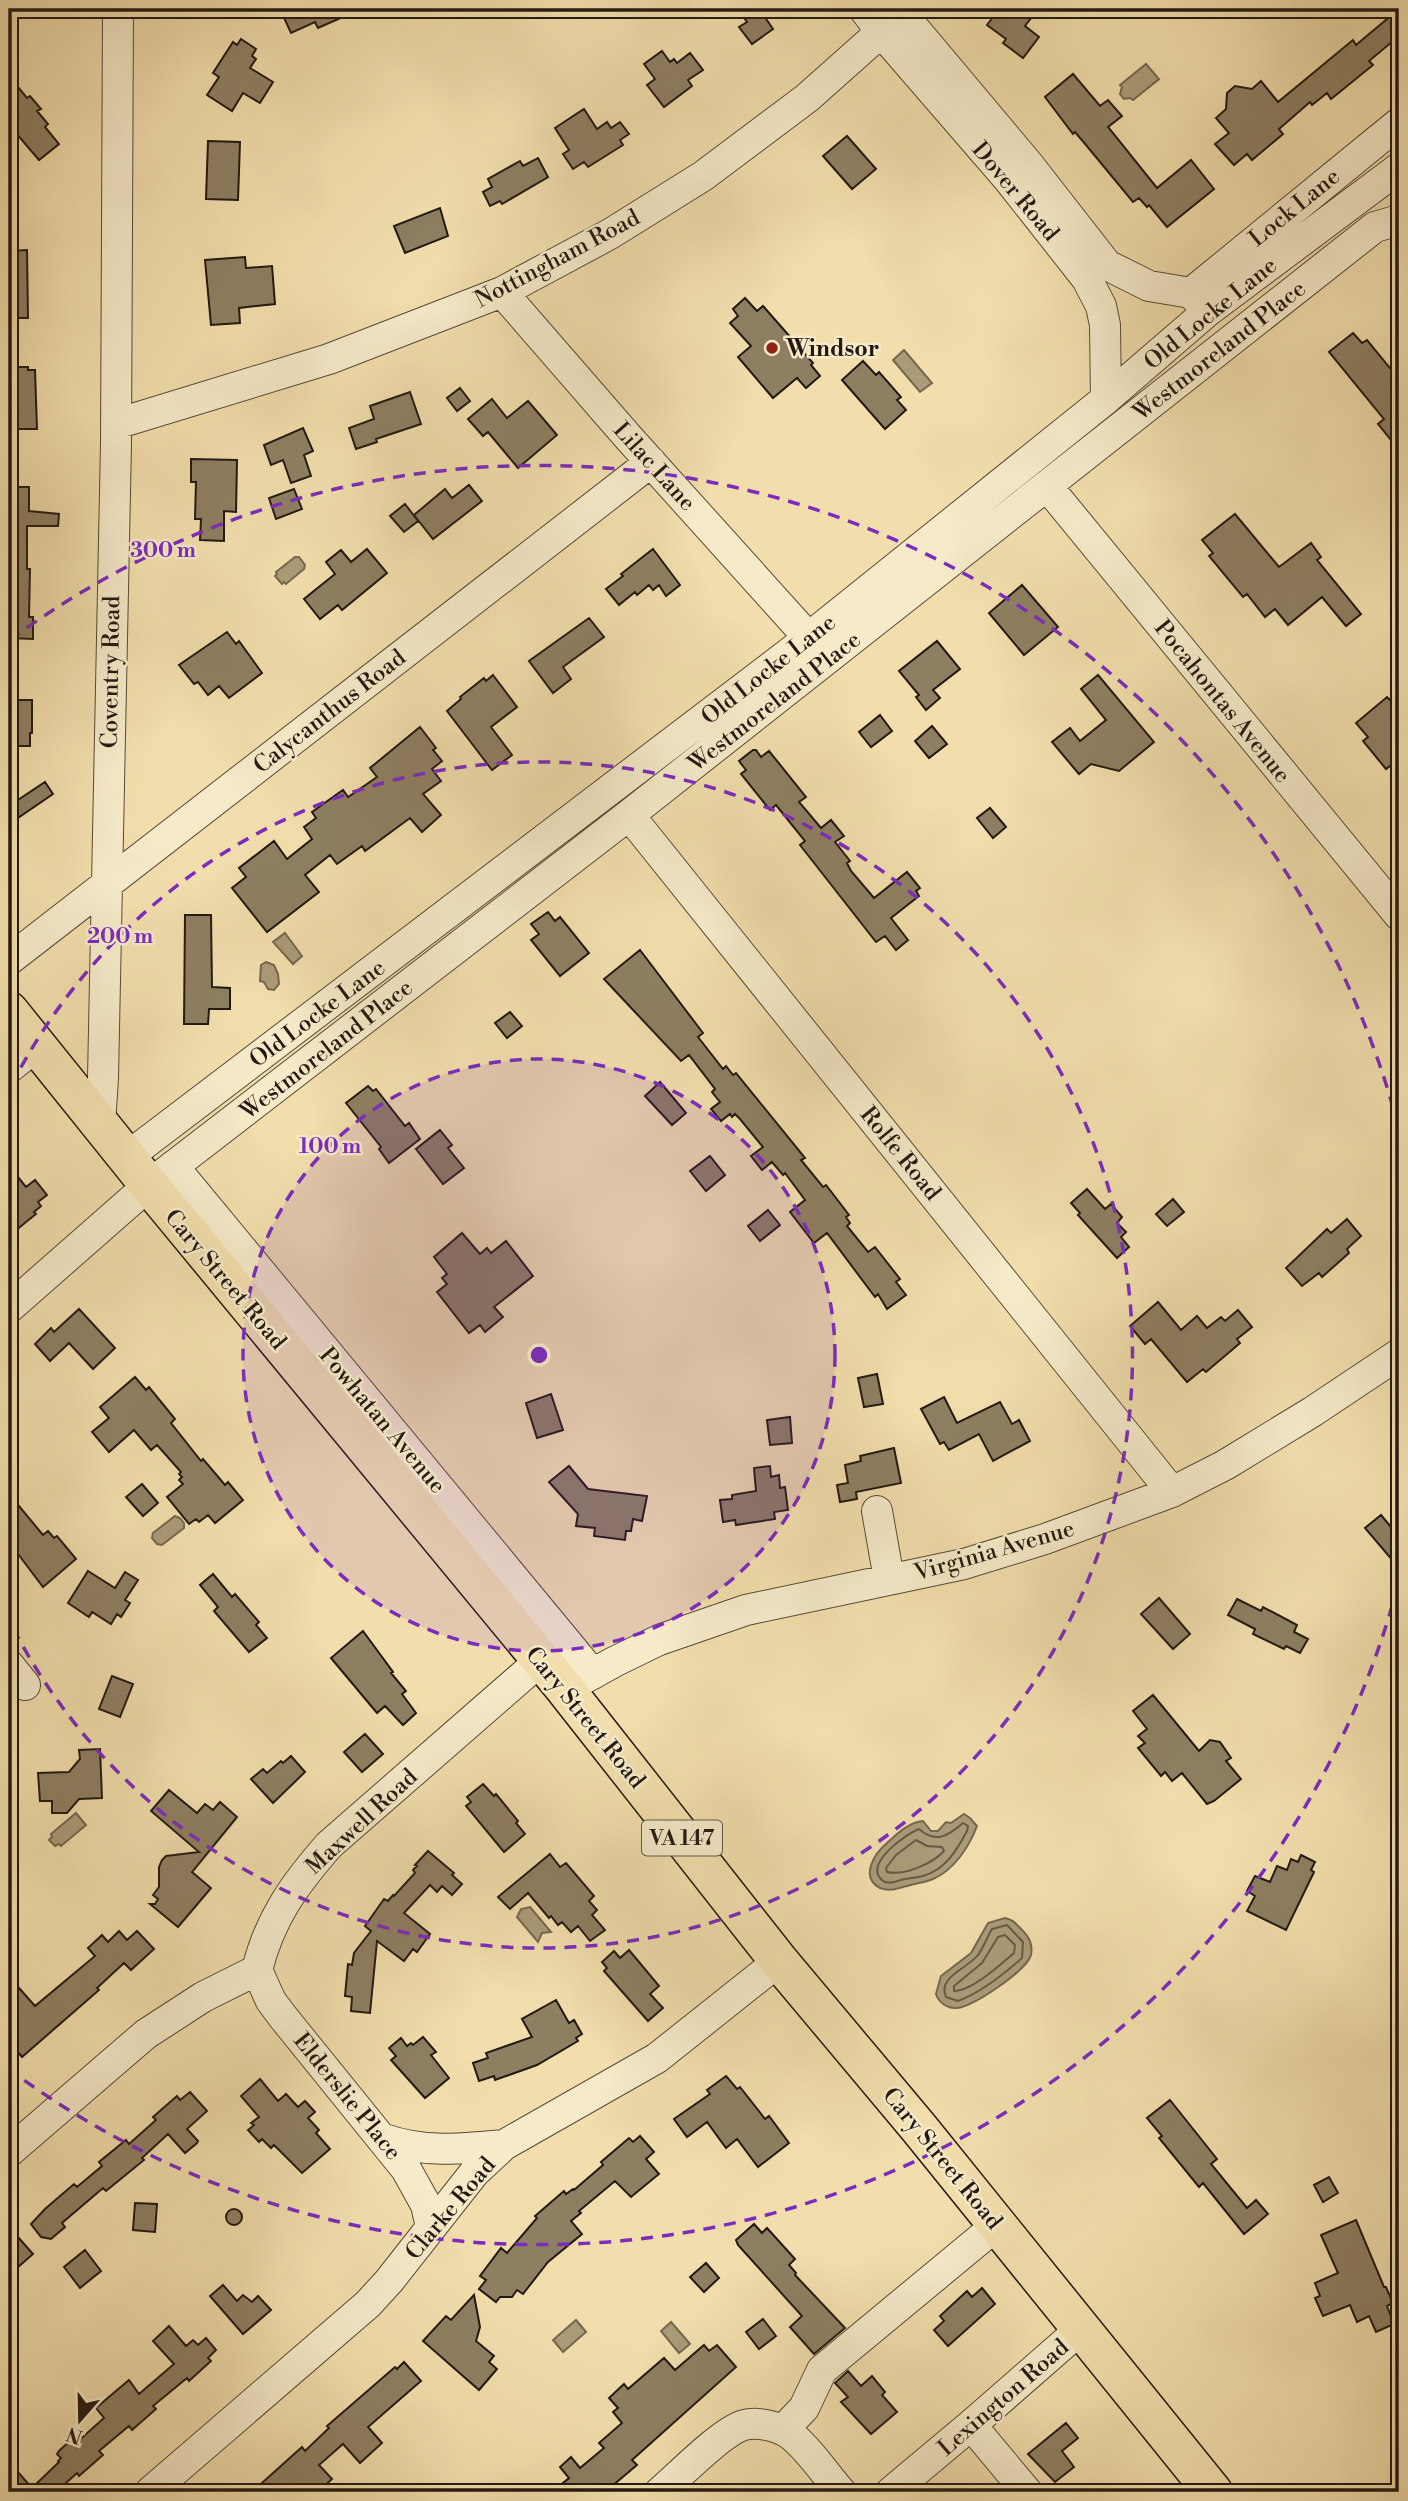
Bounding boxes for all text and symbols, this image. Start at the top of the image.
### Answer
street label: Dover Road [966,136,1065,247]
street label: Lock Lane [1244,163,1346,253]
street label: Nottingham Road [470,204,645,314]
street label: Old Locke Lane [1139,252,1283,376]
street label: Westmoreland Place [1127,275,1311,427]
place label: Windsor [785,335,879,363]
marker: Windsor [764,340,780,356]
street label: Lilac Lane [607,416,701,517]
text: 300 m [130,538,196,564]
street label: Coventry Road [96,595,126,749]
street label: Old Locke Lane [696,609,841,731]
street label: Pocahontas Avenue [1148,615,1296,789]
street label: Westmoreland Place [682,626,866,778]
street label: Calycanthus Road [248,644,411,780]
text: 200 m [87,924,153,950]
street label: Old Locke Lane [244,954,391,1074]
street label: Westmoreland Place [234,974,418,1126]
street label: Rolfe Road [854,1101,947,1206]
text: 100 m [299,1134,361,1160]
street label: Cary Street Road [158,1204,292,1356]
street label: Powhatan Avenue [313,1342,452,1499]
centre of rings [527,1343,551,1367]
street label: Virginia Avenue [910,1515,1078,1587]
street label: Cary Street Road [519,1641,651,1794]
street label: Maxwell Road [300,1763,423,1881]
road number: VA 147 [642,1820,722,1856]
street label: Elderslie Place [287,2027,407,2166]
street label: Cary Street Road [876,2082,1008,2235]
street label: Clarke Road [400,2152,502,2266]
street label: Lexington Road [933,2333,1075,2462]
north arrow [46,2386,116,2456]
text: N [63,2421,86,2449]

